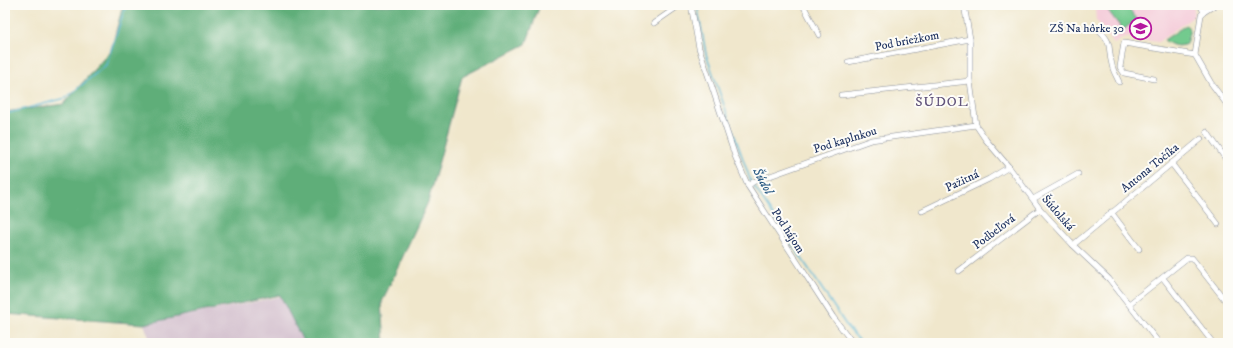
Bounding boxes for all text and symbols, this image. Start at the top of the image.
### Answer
school or university icon: ZŠ Na hôrke 30 [1127,15,1153,41]
place label: ZŠ Na hôrke 30 [1049,21,1124,36]
street label: Pod briežkom [874,27,940,55]
district label: ŠÚDOL [915,93,969,111]
street label: Pod kaplnkou [811,123,879,157]
street label: Antona Točíka [1118,139,1183,196]
water label: Šúdol [749,164,778,199]
street label: Pažitná [943,166,982,195]
street label: Šúdolská [1038,192,1078,235]
street label: Pod hájom [768,206,808,256]
street label: Podbeľová [970,211,1019,253]

